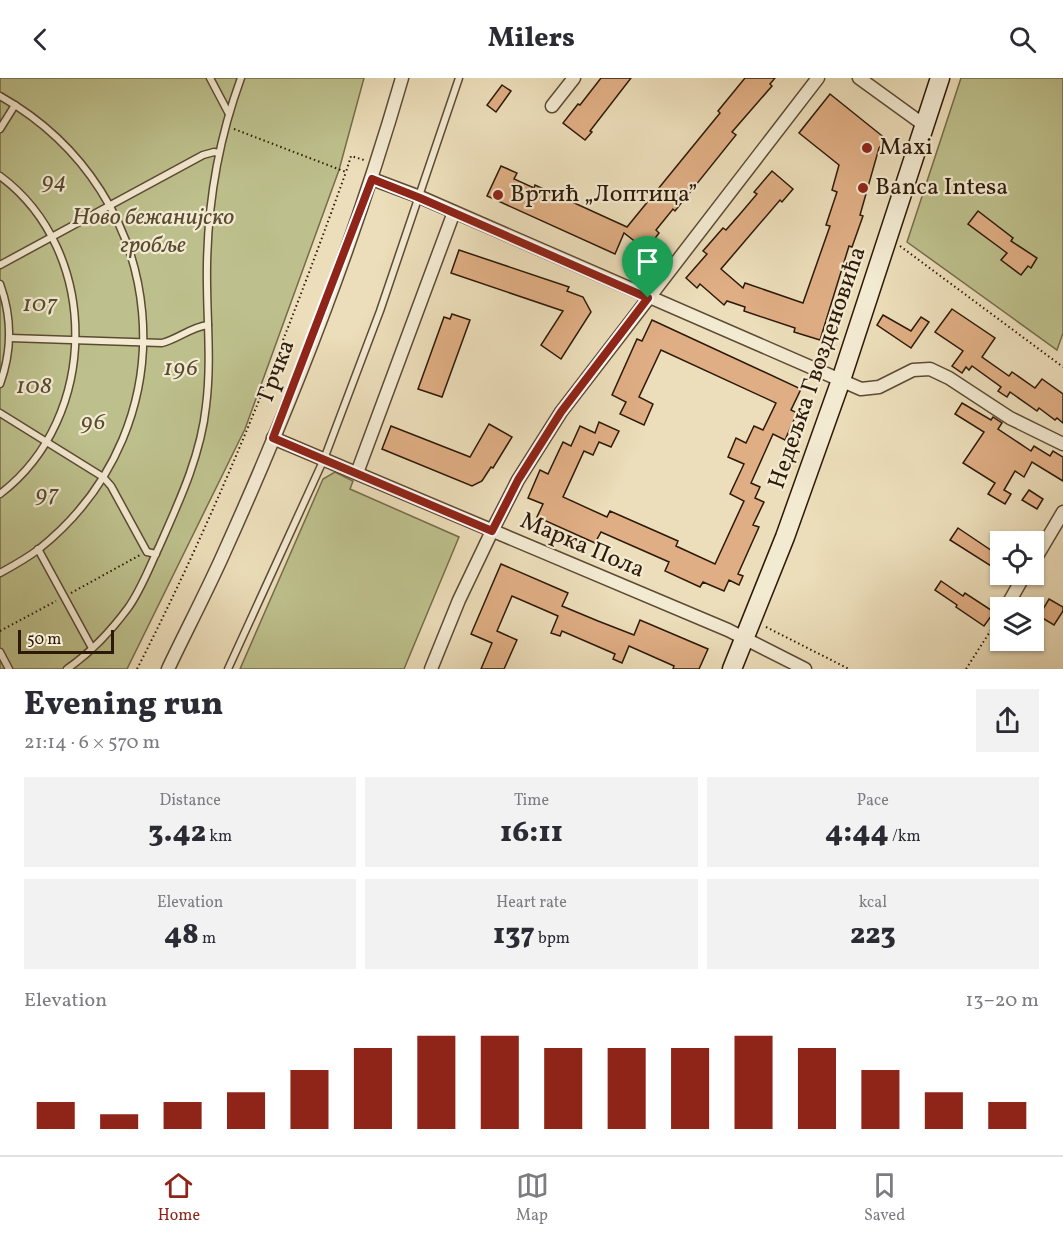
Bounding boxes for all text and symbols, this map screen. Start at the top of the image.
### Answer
text: Milers [488,20,575,58]
icon: back [24,23,57,56]
icon: search [1006,23,1039,56]
place label: Maxi [879,131,933,165]
marker: Maxi [860,141,874,155]
park label: 94 [41,165,67,199]
place label: Banca Intesa [875,171,1008,205]
place label: Вртић „Лоптица” [510,178,698,212]
marker: Banca Intesa [856,181,870,195]
marker: Вртић „Лоптица” [491,188,505,202]
park label: Ново бежанијско гробље [72,201,234,263]
pin [622,236,673,298]
street label: Недељка Гвозденовића [761,242,875,494]
icon: arrive [631,245,664,278]
park label: 107 [22,288,58,322]
street label: Грчка [250,335,304,407]
park label: 196 [164,352,198,386]
park label: 108 [16,370,52,404]
park label: 96 [80,406,106,440]
park label: 97 [35,478,60,512]
street label: Марка Пола [514,504,650,588]
map controls [990,531,1044,651]
button: locate [990,531,1044,585]
button: layers [990,597,1044,651]
scale bar [18,627,114,654]
text: 50 m [27,629,61,651]
text: Evening run [24,683,223,729]
button: share [976,689,1039,752]
text: 21:14 · 6 × 570 m [24,729,160,757]
text: Distance [160,790,221,812]
text: Time [514,790,549,812]
text: Pace [857,790,889,812]
text: 3.42 [148,812,206,854]
text: 16:11 [500,812,563,854]
text: 4:44 [825,812,889,854]
text: km [206,826,232,848]
text: /km [889,826,921,848]
text: Elevation [157,892,223,914]
text: Heart rate [496,892,567,914]
text: kcal [859,892,887,914]
text: 48 [164,914,199,956]
text: 137 [493,914,535,956]
text: 223 [850,914,896,956]
text: m [199,928,216,950]
text: bpm [535,928,570,950]
text: Elevation [24,987,107,1015]
text: 13–20 m [965,987,1039,1015]
tab: Home [158,1169,200,1227]
tab: Map [516,1169,549,1227]
tab: Saved [864,1169,905,1227]

